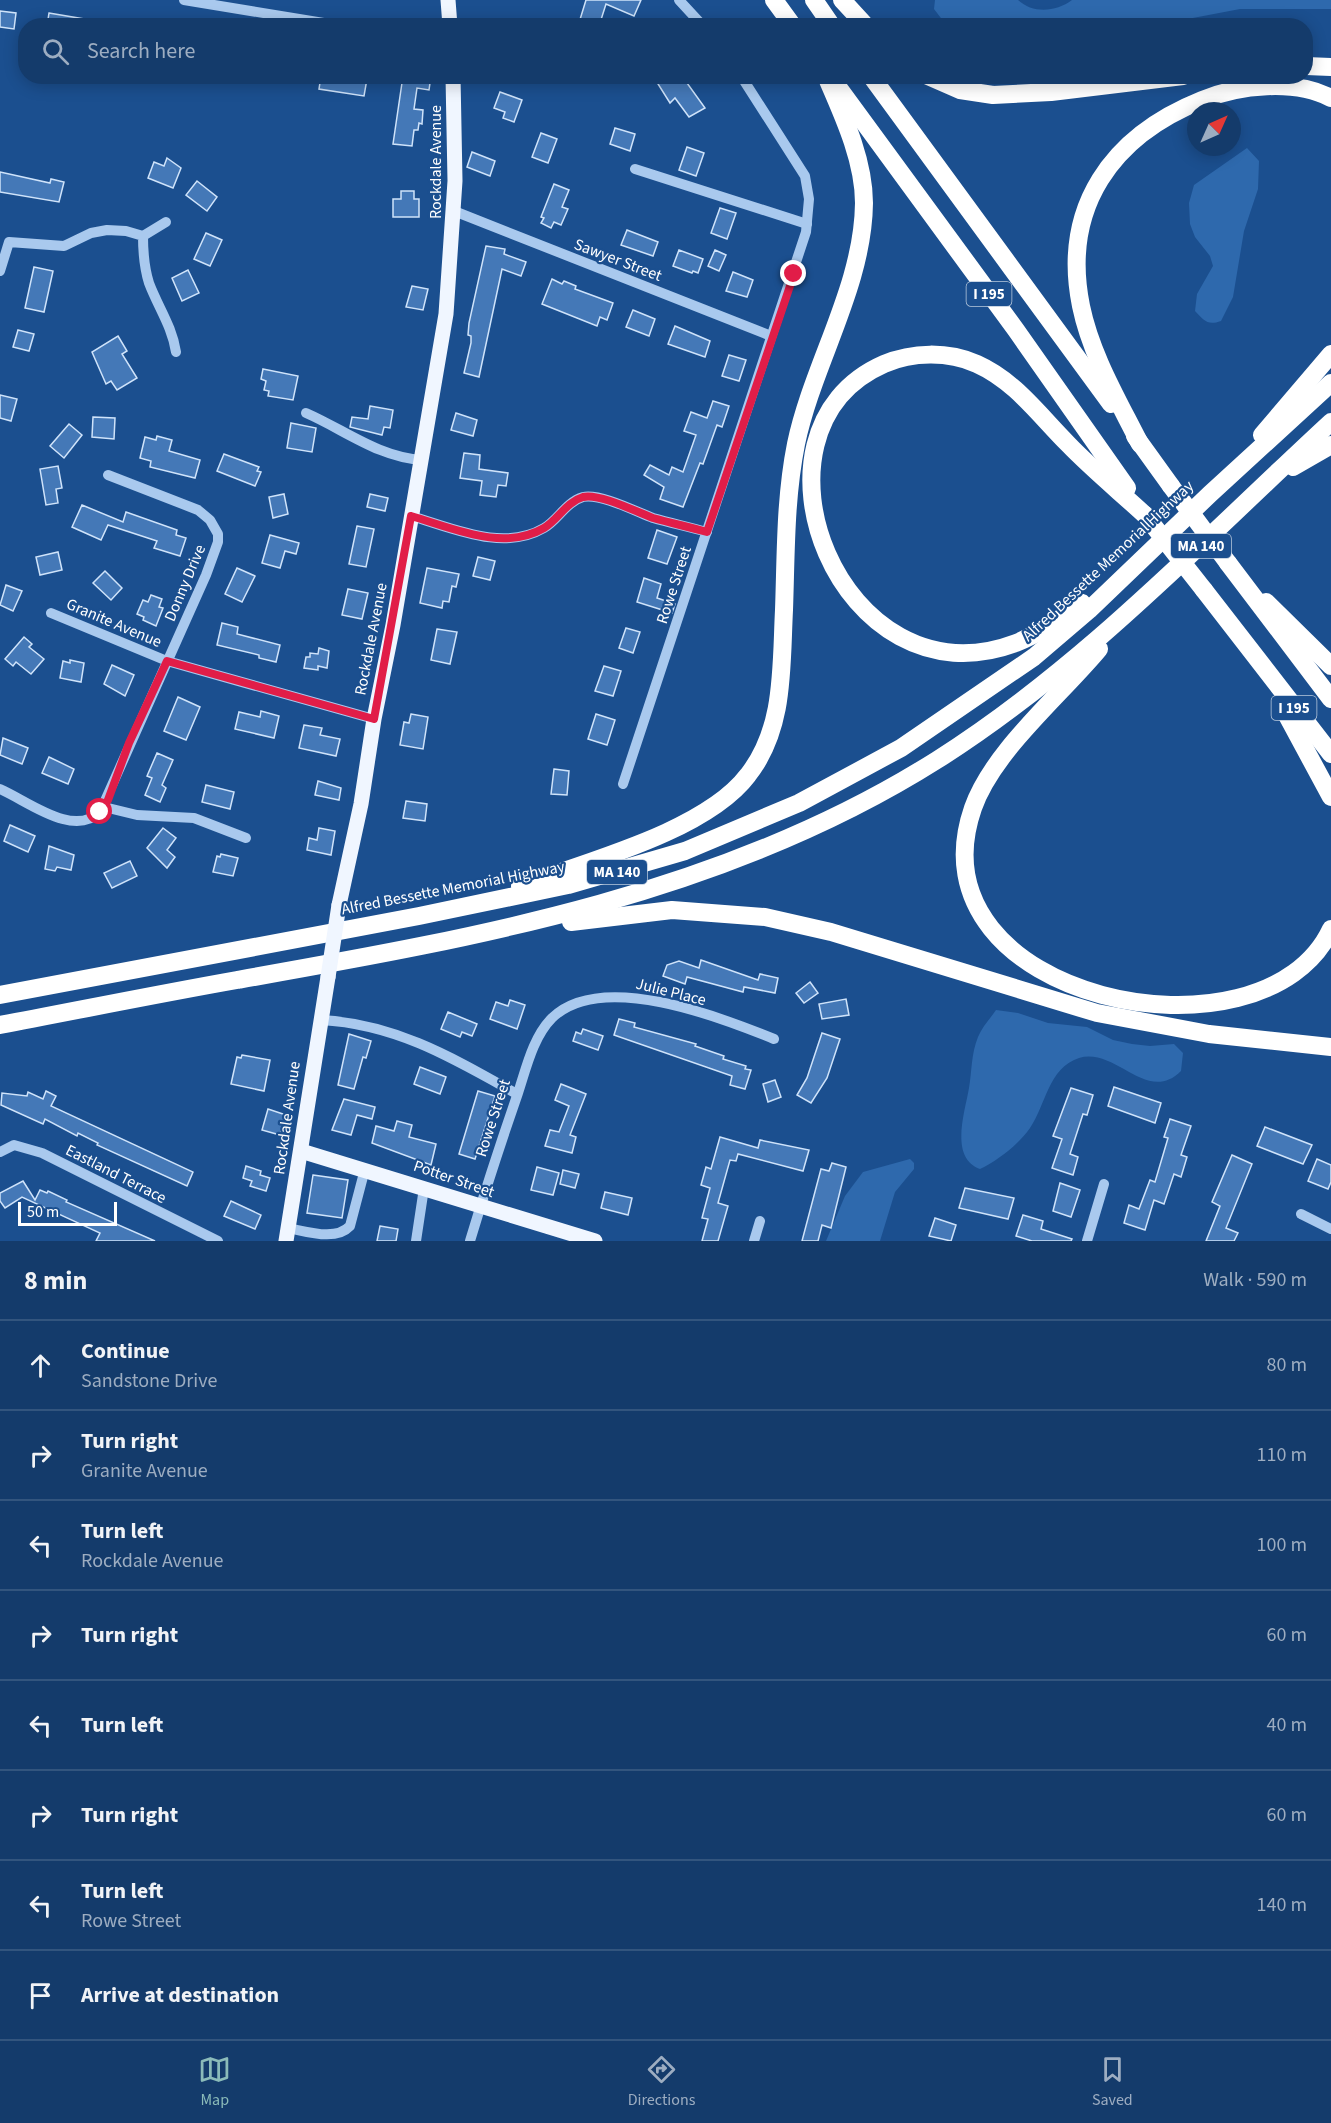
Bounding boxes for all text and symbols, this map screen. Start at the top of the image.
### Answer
search box [18,18,1313,84]
icon: search [39,35,72,68]
text: Search here [87,35,195,67]
north arrow [1187,102,1241,156]
street label: Rockdale Avenue [425,105,447,219]
street label: Sawyer Street [571,233,666,287]
route end [780,260,806,286]
road number: I 195 [966,282,1012,306]
street label: Alfred Bessette Memorial Highway [1017,475,1199,647]
road number: MA 140 [1171,534,1231,558]
street label: Donny Drive [159,541,211,625]
street label: Rowe Street [651,543,697,627]
street label: Rockdale Avenue [349,581,393,697]
street label: Granite Avenue [63,593,165,653]
road number: I 195 [1272,696,1316,720]
route start [86,798,112,824]
street label: Alfred Bessette Memorial Highway [339,855,567,920]
road number: MA 140 [587,860,647,884]
street label: Julie Place [634,973,708,1011]
street label: Rockdale Avenue [268,1060,306,1176]
street label: Rowe Street [470,1076,516,1160]
street label: Eastland Terrace [62,1139,170,1209]
street label: Potter Street [411,1155,498,1203]
scale bar [18,1199,117,1226]
text: 50 m [27,1201,59,1223]
text: 8 min [24,1262,87,1299]
text: Walk · 590 m [1203,1266,1307,1294]
text: Continue [81,1335,170,1367]
icon: ahead [24,1349,57,1382]
text: 80 m [1267,1351,1307,1379]
text: Sandstone Drive [81,1367,217,1395]
text: Turn right [81,1425,178,1457]
icon: right [24,1439,57,1472]
text: 110 m [1257,1441,1307,1469]
text: Granite Avenue [81,1457,208,1485]
text: Turn left [81,1515,163,1547]
icon: left [24,1529,57,1562]
text: 100 m [1257,1531,1307,1559]
text: Rockdale Avenue [81,1547,224,1575]
icon: right [24,1619,57,1652]
text: Turn right [81,1619,178,1651]
text: 60 m [1267,1621,1307,1649]
icon: left [24,1709,57,1742]
text: Turn left [81,1709,163,1741]
text: 40 m [1267,1711,1307,1739]
icon: right [24,1799,57,1832]
text: Turn right [81,1799,178,1831]
text: 60 m [1267,1801,1307,1829]
text: Turn left [81,1875,163,1907]
icon: left [24,1889,57,1922]
text: 140 m [1257,1891,1307,1919]
text: Rowe Street [81,1907,181,1935]
icon: arrive [24,1979,57,2012]
text: Arrive at destination [81,1979,279,2011]
tab: Map [198,2053,231,2111]
tab: Directions [628,2053,695,2111]
tab: Saved [1092,2053,1133,2111]

